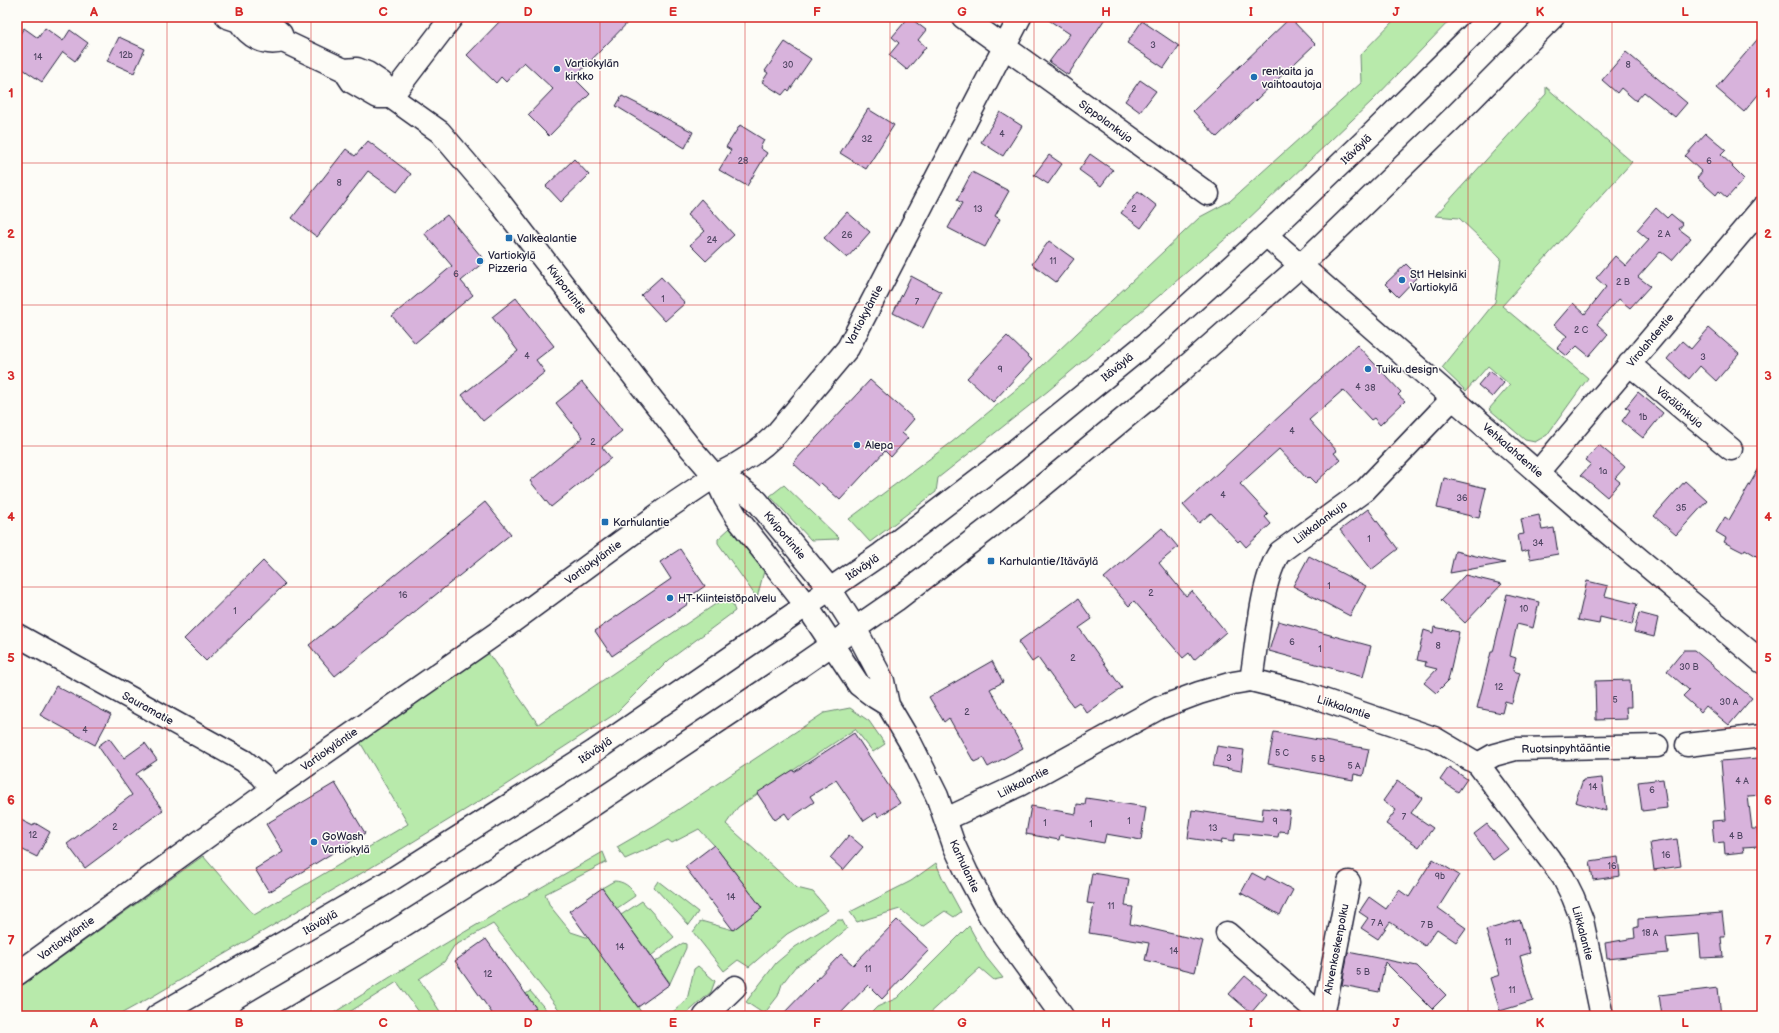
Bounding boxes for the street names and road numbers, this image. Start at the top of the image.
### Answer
street label: Sippolankuja [1076,98,1135,145]
street label: Itäväylä [1338,132,1374,167]
street label: Kiviportintie [544,262,590,317]
street label: Vartiokyläntie [843,282,886,348]
street label: Virolahdentie [1624,311,1677,370]
street label: Itäväylä [1099,350,1136,384]
street label: Värälänkuja [1654,384,1706,431]
street label: Vehkalahdentie [1480,420,1546,481]
street label: Liikkalankuja [1291,498,1350,547]
street label: Kiviportintie [761,509,809,562]
street label: Vartiokyläntie [563,537,624,587]
street label: Itäväylä [843,551,882,583]
street label: Sauramatie [120,689,176,728]
street label: Liikkalantie [1315,693,1373,722]
street label: Vartiokyläntie [298,725,361,774]
street label: Itäväylä [576,734,615,766]
street label: Ruotsinpyhtääntie [1521,741,1611,756]
street label: Liikkalantie [996,764,1051,801]
street label: Karhulantie [947,838,983,895]
street label: Ahvenkoskenpolku [1321,903,1352,996]
street label: Liikkalantie [1569,905,1596,962]
street label: Itäväylä [301,907,340,937]
street label: Vartiokyläntie [36,913,97,963]

